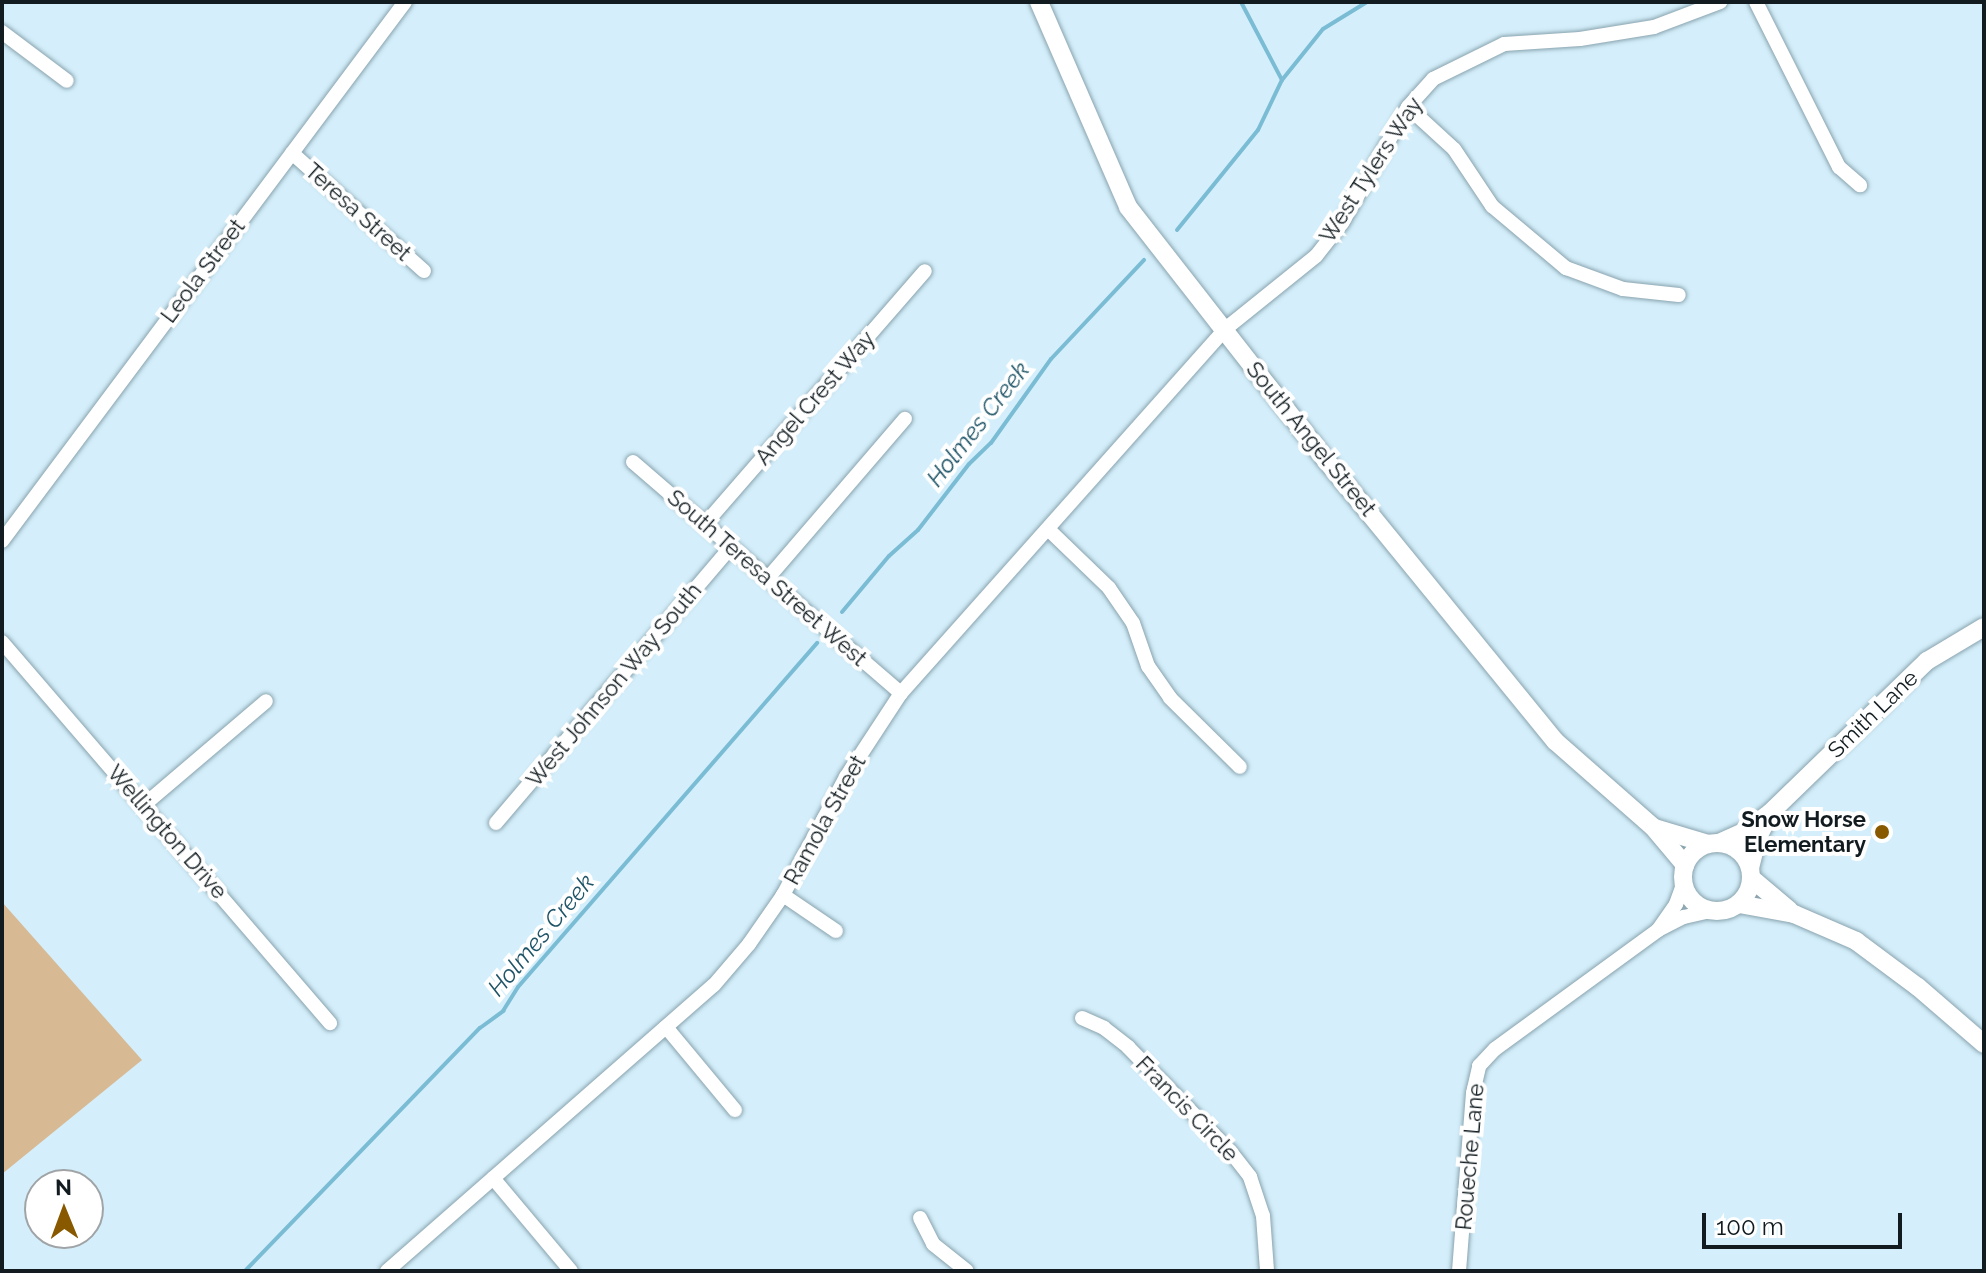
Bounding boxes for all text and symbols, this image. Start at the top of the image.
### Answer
street label: West Tylers Way [1314,92,1428,248]
street label: Teresa Street [300,158,416,266]
street label: Leola Street [155,214,251,328]
street label: Angel Crest Way [749,325,881,471]
water label: Holmes Creek [920,356,1036,492]
street label: South Angel Street [1240,356,1382,522]
street label: South Teresa Street West [661,484,873,672]
street label: West Johnson Way South [520,577,708,793]
street label: Smith Lane [1823,665,1923,763]
street label: Ramola Street [779,751,871,889]
street label: Wellington Drive [102,760,232,904]
place label: Snow Horse Elementary [1741,806,1866,858]
marker: Snow Horse Elementary [1873,823,1891,841]
water label: Holmes Creek [482,868,600,1002]
street label: Francis Circle [1130,1051,1244,1167]
street label: Roueche Lane [1450,1083,1490,1231]
north arrow [24,1169,104,1249]
text: N [55,1174,72,1200]
scale bar [1706,1197,1906,1247]
text: 100 m [1716,1212,1784,1241]

